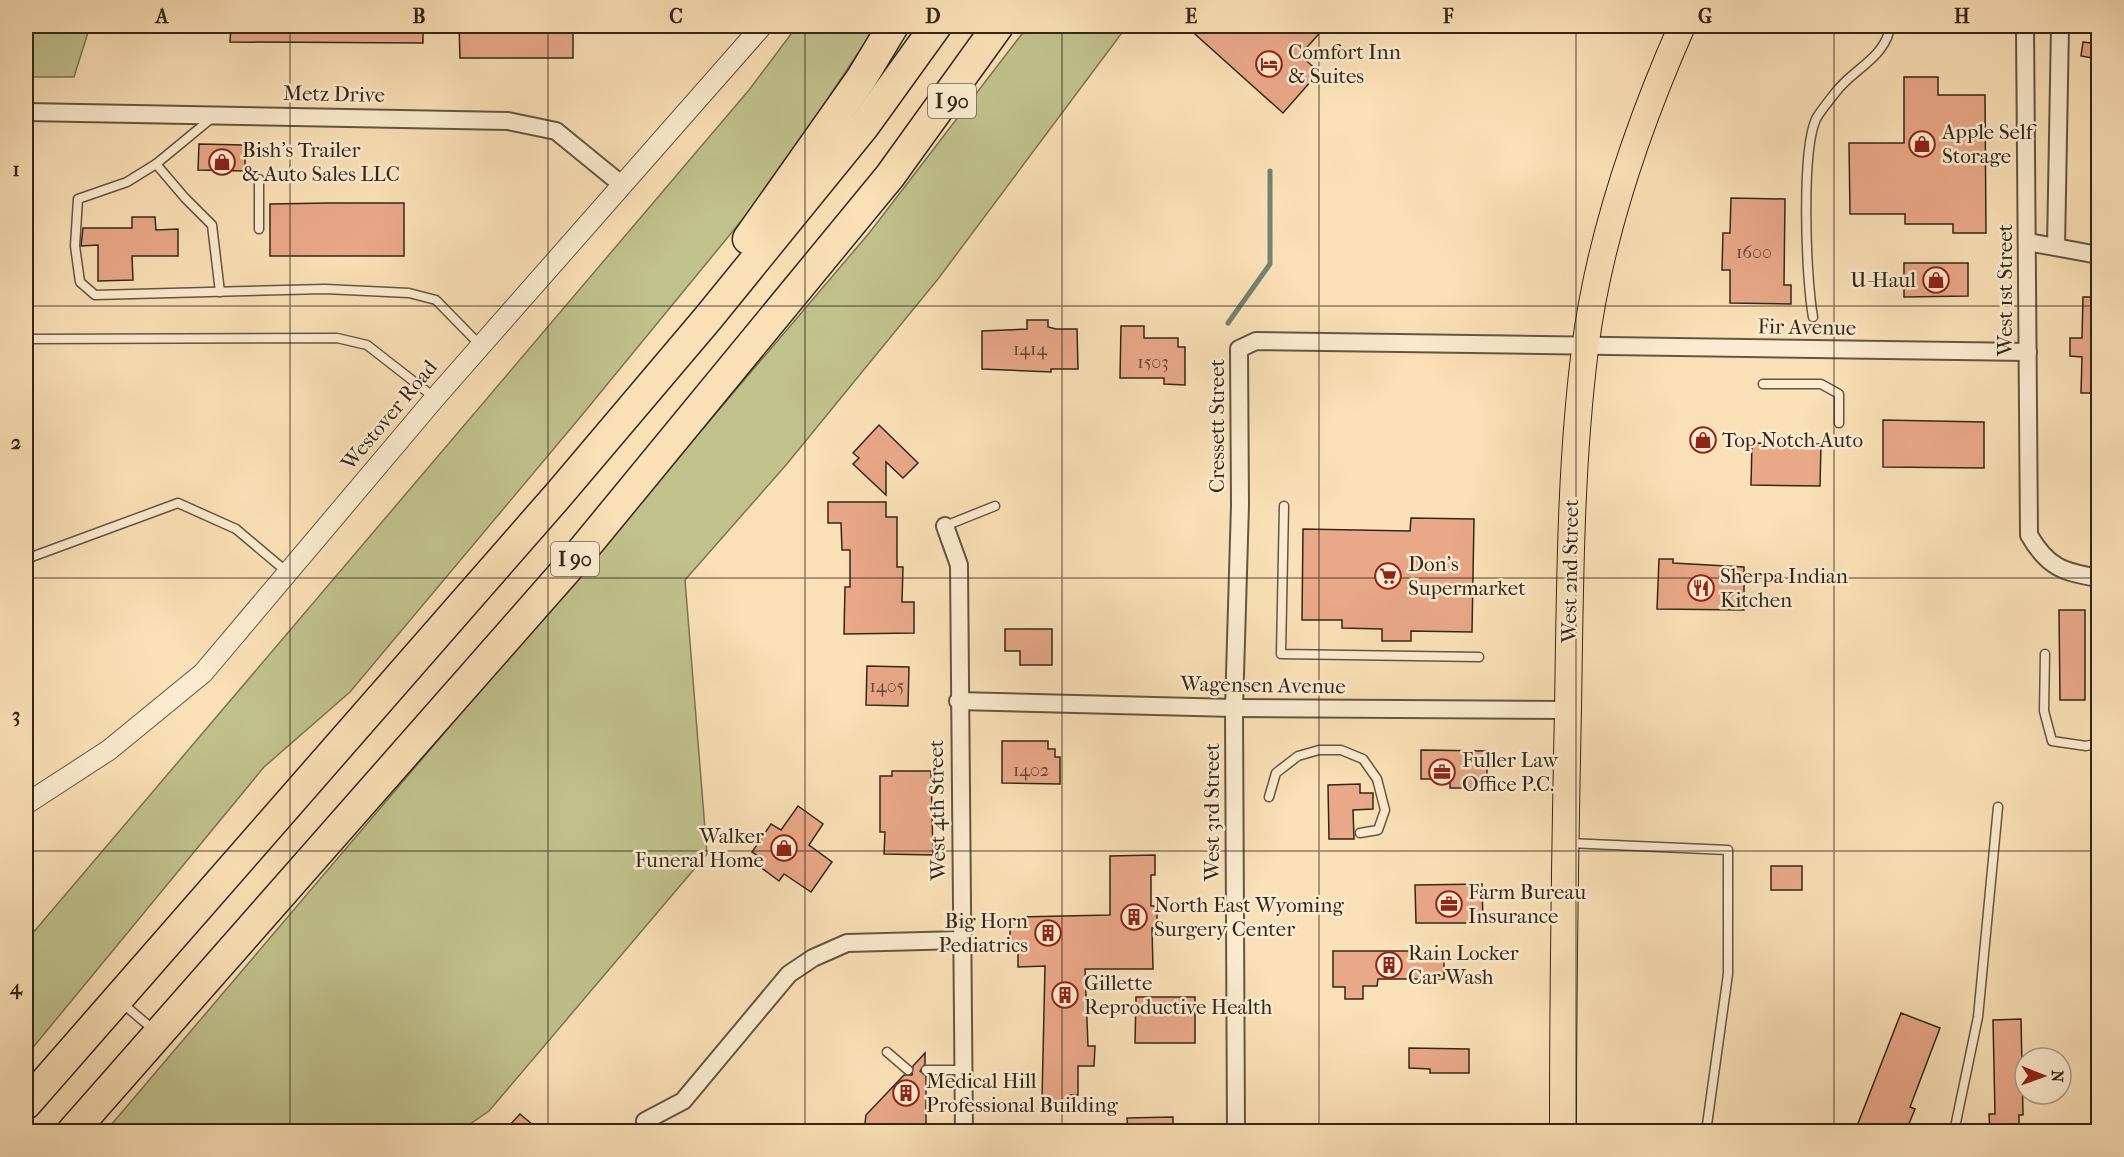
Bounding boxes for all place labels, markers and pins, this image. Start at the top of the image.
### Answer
place label: Comfort Inn & Suites [1288,40,1401,88]
hotel icon: Comfort Inn & Suites [1254,49,1284,79]
place label: Apple Self Storage [1941,120,2037,168]
shop icon: Apple Self Storage [1907,129,1937,159]
place label: Bish's Trailer & Auto Sales LLC [242,138,400,186]
shop icon: Bish's Trailer & Auto Sales LLC [207,147,237,177]
shop icon: U-Haul [1921,265,1951,295]
place label: U-Haul [1850,268,1916,292]
shop icon: Top Notch Auto [1688,425,1718,455]
place label: Top Notch Auto [1722,428,1863,452]
place label: Don's Supermarket [1408,552,1526,600]
supermarket icon: Don's Supermarket [1373,561,1403,591]
place label: Sherpa Indian Kitchen [1720,564,1848,612]
restaurant icon: Sherpa Indian Kitchen [1686,573,1716,603]
place label: Fuller Law Office P.C. [1462,748,1559,796]
office icon: Fuller Law Office P.C. [1427,757,1457,787]
place label: Walker Funeral Home [635,824,764,872]
shop icon: Walker Funeral Home [769,833,799,863]
place label: Farm Bureau Insurance [1468,880,1586,928]
office icon: Farm Bureau Insurance [1434,889,1464,919]
place label: North East Wyoming Surgery Center [1154,893,1344,941]
building icon: North East Wyoming Surgery Center [1119,902,1149,932]
place label: Big Horn Pediatrics [939,909,1028,957]
building icon: Big Horn Pediatrics [1033,918,1063,948]
place label: Rain Locker Car Wash [1408,941,1519,989]
building icon: Rain Locker Car Wash [1374,950,1404,980]
place label: Gillette Reproductive Health [1084,971,1272,1019]
building icon: Gillette Reproductive Health [1050,980,1080,1010]
place label: Medical Hill Professional Building [926,1069,1118,1117]
building icon: Medical Hill Professional Building [891,1078,921,1108]

